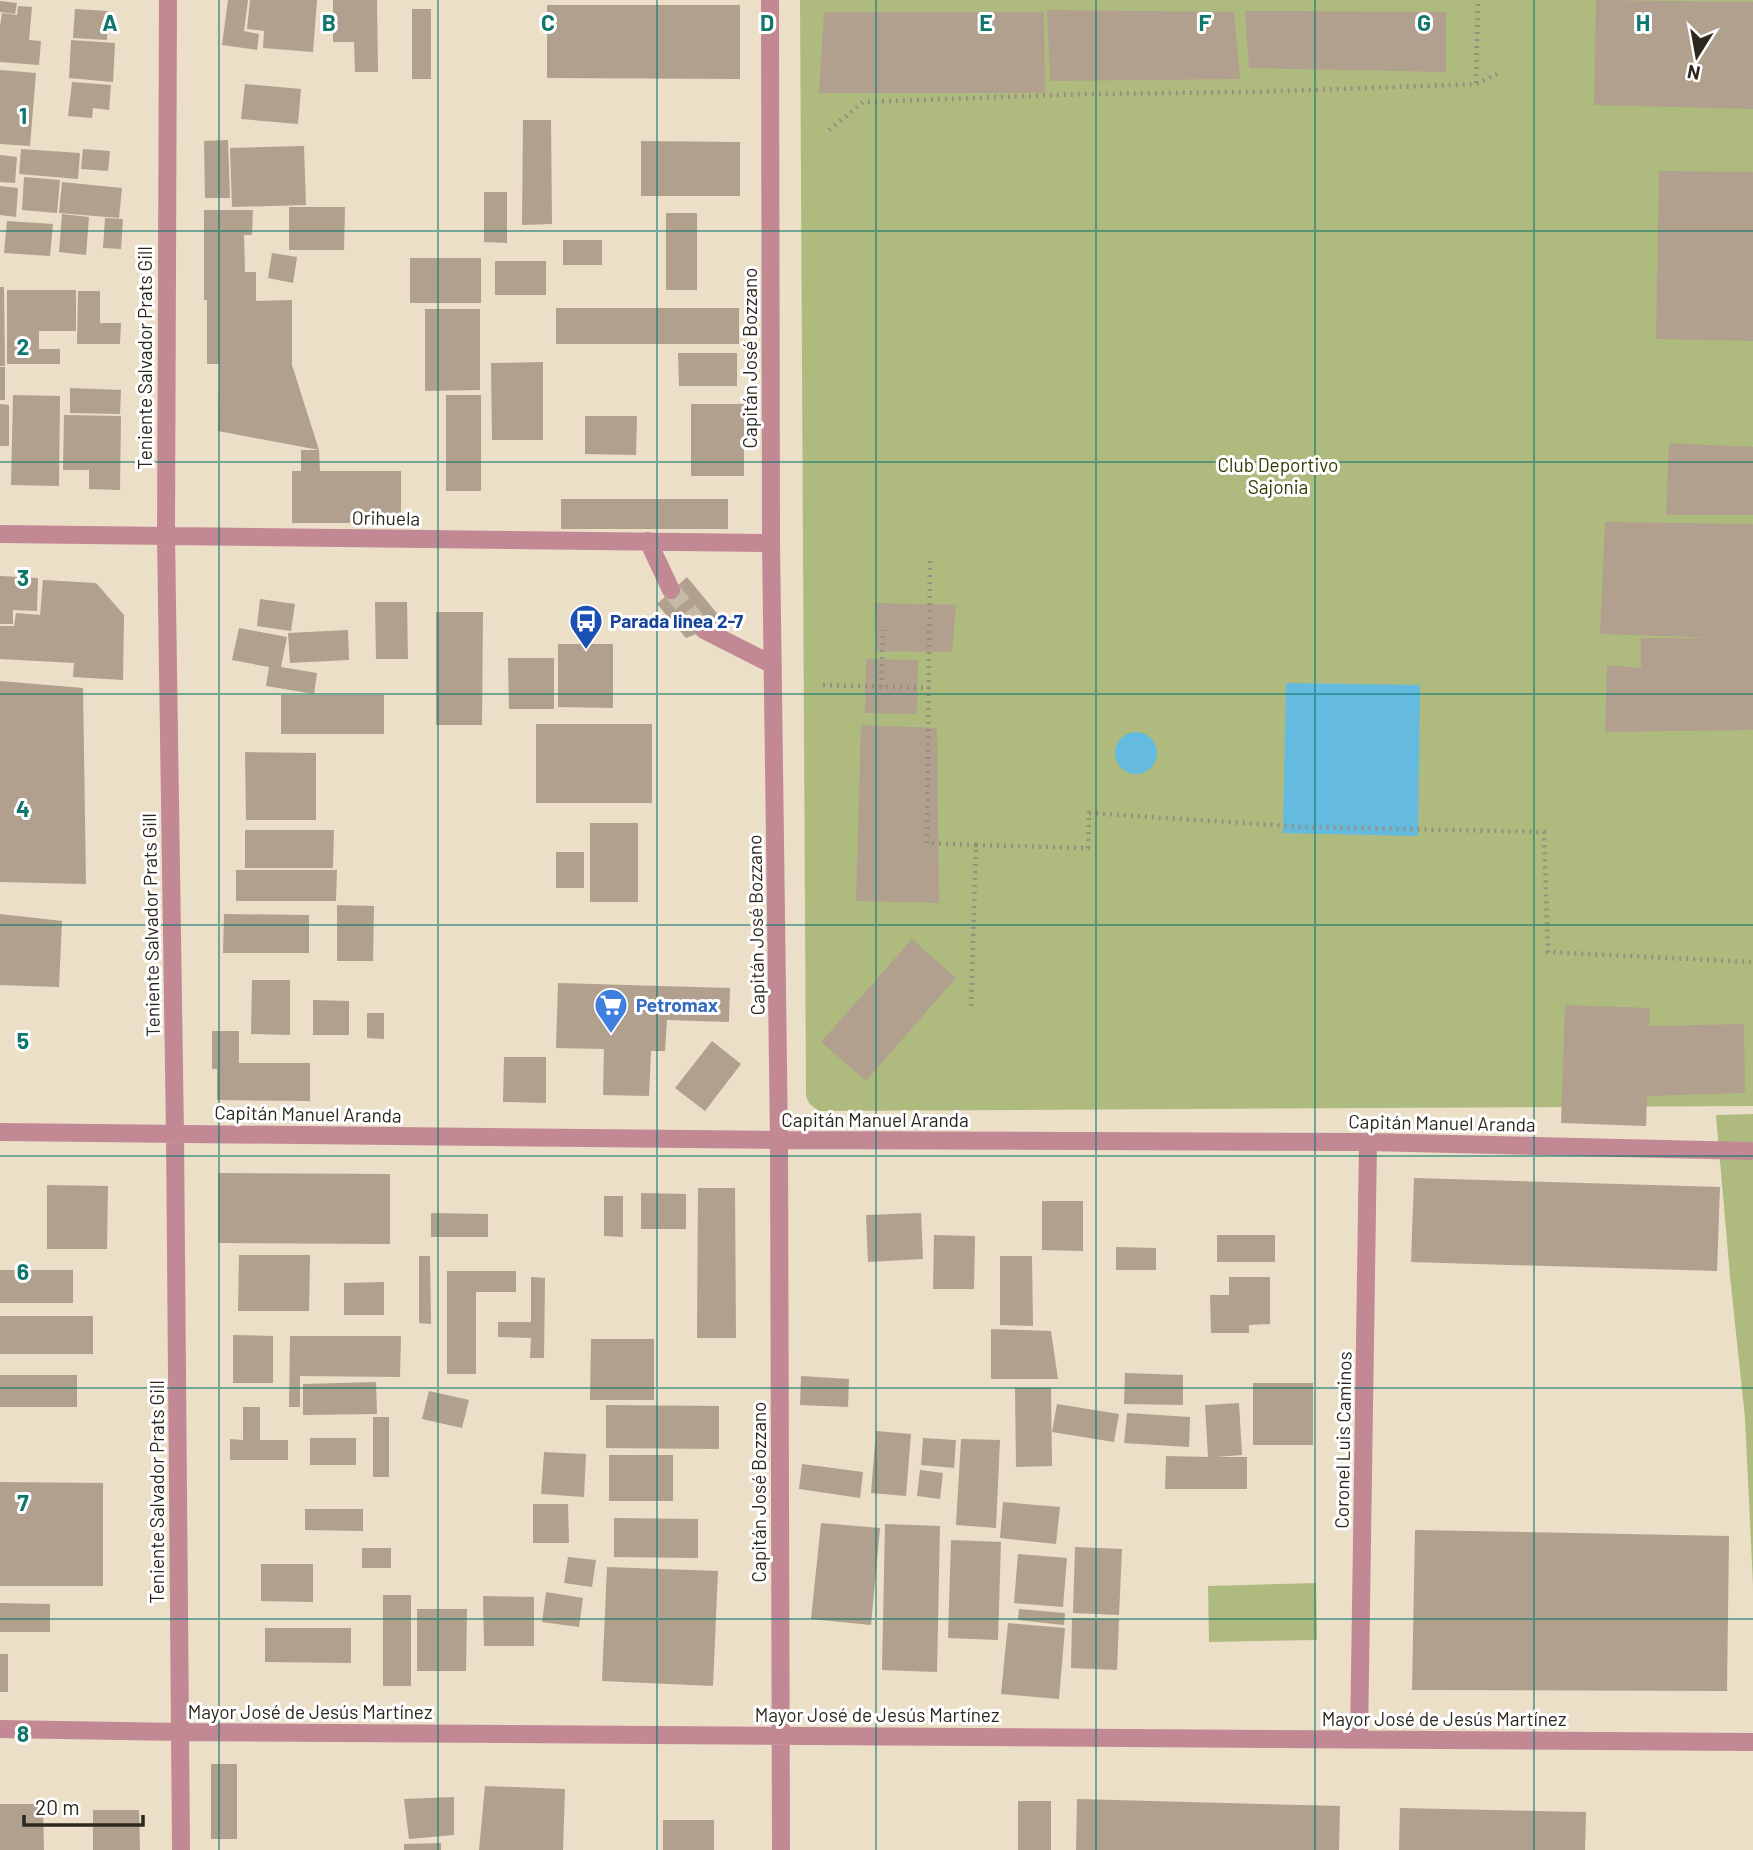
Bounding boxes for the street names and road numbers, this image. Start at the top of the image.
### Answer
street label: Teniente Salvador Prats Gill [133,246,156,470]
street label: Capitán José Bozzano [738,268,761,448]
street label: Orihuela [352,505,420,530]
street label: Teniente Salvador Prats Gill [137,813,164,1037]
street label: Capitán José Bozzano [742,834,769,1016]
street label: Capitán Manuel Aranda [214,1100,402,1127]
street label: Capitán Manuel Aranda [781,1108,969,1131]
street label: Capitán Manuel Aranda [1348,1109,1536,1136]
street label: Coronel Luis Caminos [1329,1351,1356,1529]
street label: Teniente Salvador Prats Gill [145,1380,168,1604]
street label: Capitán José Bozzano [747,1402,770,1582]
street label: Mayor José de Jesús Martínez [188,1700,432,1723]
street label: Mayor José de Jesús Martínez [755,1703,999,1726]
street label: Mayor José de Jesús Martínez [1322,1707,1566,1730]

